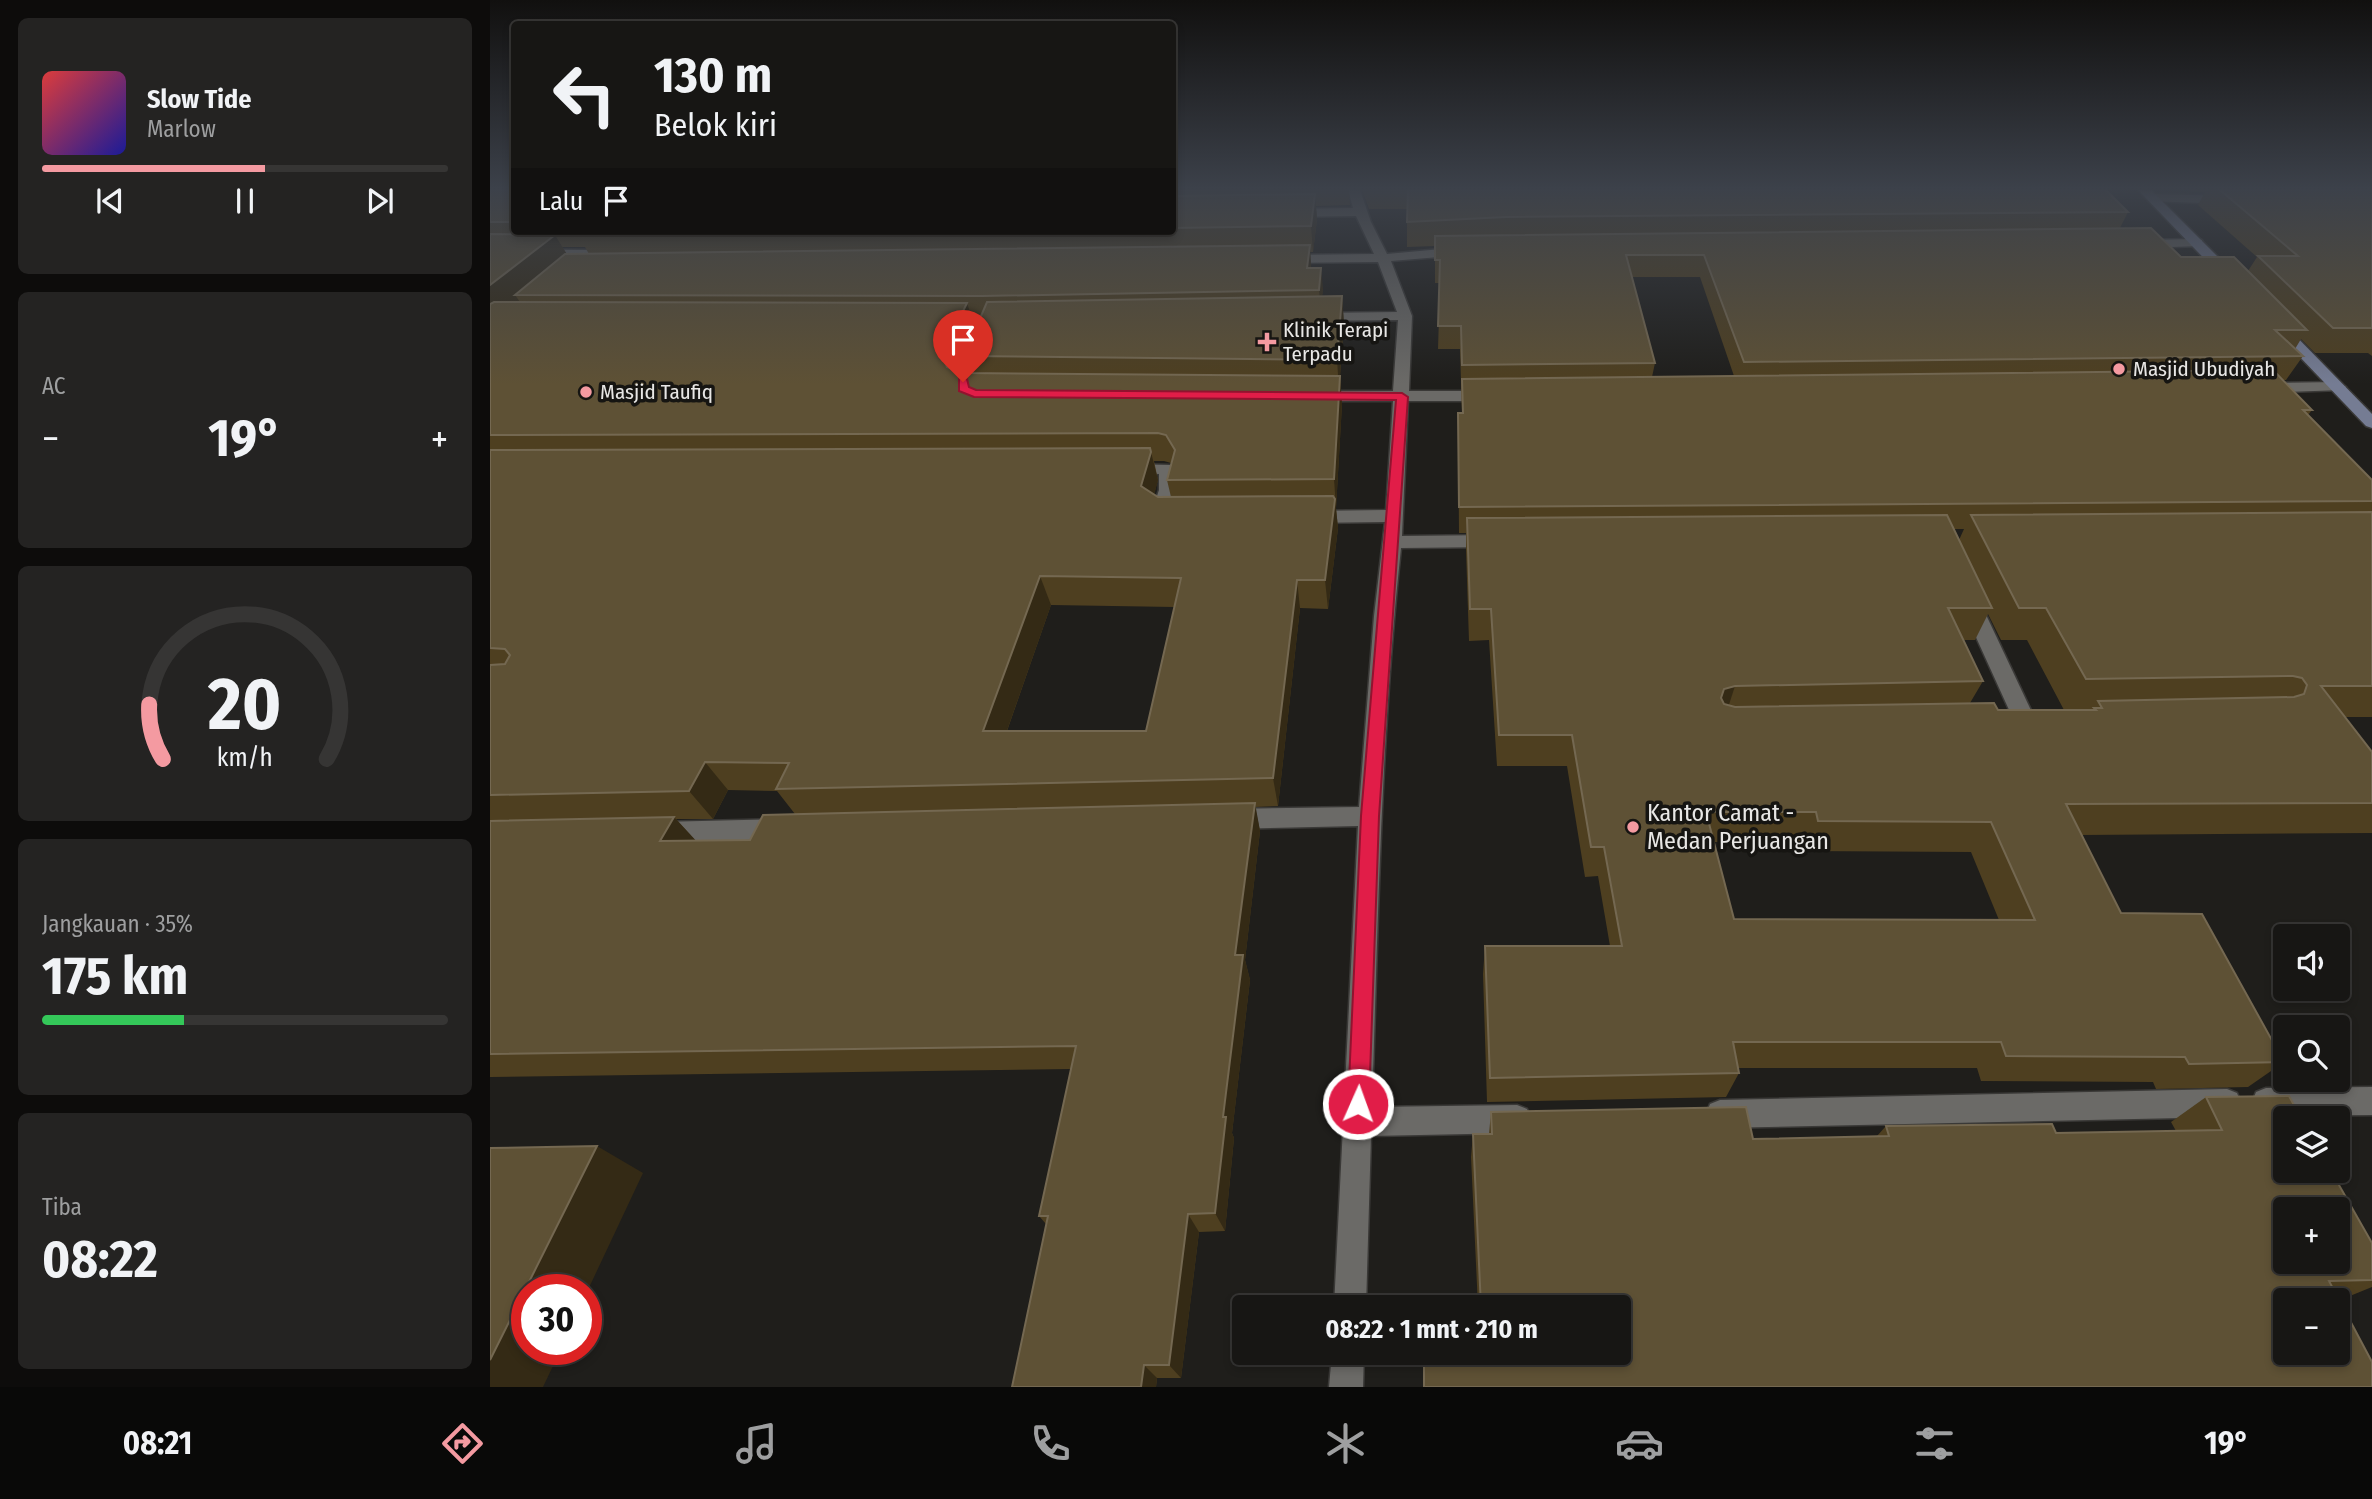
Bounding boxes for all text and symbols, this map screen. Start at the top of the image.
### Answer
text: 130 m [654,46,772,105]
icon: left [539,49,630,140]
text: Slow Tide [147,84,251,115]
text: Belok kiri [654,106,777,144]
text: Marlow [147,115,216,143]
icon: previous [91,182,129,220]
icon: pause [226,182,264,220]
icon: next [361,182,399,220]
icon: arrive [597,182,635,220]
text: Lalu [539,186,583,217]
pin [933,310,993,382]
place label: Klinik Terapi Terpadu [1283,317,1388,367]
icon: arrive [944,321,982,359]
marker: Klinik Terapi Terpadu [1257,332,1277,352]
place label: Masjid Ubudiyah [2133,356,2275,382]
marker: Masjid Ubudiyah [2111,361,2127,377]
text: AC [42,372,66,400]
place label: Masjid Taufiq [600,379,713,405]
marker: Masjid Taufiq [578,384,594,400]
text: 19° [208,407,282,470]
text: − [42,416,59,462]
text: + [431,416,448,462]
text: 20 [207,662,282,749]
text: km/h [217,743,273,773]
place label: Kantor Camat - Medan Perjuangan [1647,799,1829,855]
marker: Kantor Camat - Medan Perjuangan [1625,819,1641,835]
text: Jangkauan · 35% [42,910,193,938]
map controls [2273,924,2350,1365]
button: sound [2273,924,2350,1001]
text: 175 km [42,945,188,1008]
button: search [2273,1015,2350,1092]
position arrow [1321,1067,1395,1141]
button: layers [2273,1106,2350,1183]
text: Tiba [42,1193,82,1221]
button: + [2273,1197,2350,1274]
text: 08:22 [42,1228,158,1291]
speed limit sign: 30 [511,1274,602,1365]
button: − [2273,1288,2350,1365]
text: 08:22 · 1 mnt · 210 m [1325,1314,1538,1345]
icon: directions [438,1419,487,1468]
icon: music [732,1419,781,1468]
icon: phone [1026,1419,1075,1468]
icon: climate [1321,1419,1370,1468]
icon: car [1615,1419,1664,1468]
icon: filters [1910,1419,1959,1468]
text: 08:21 [123,1424,192,1462]
text: 19° [2204,1424,2249,1462]

